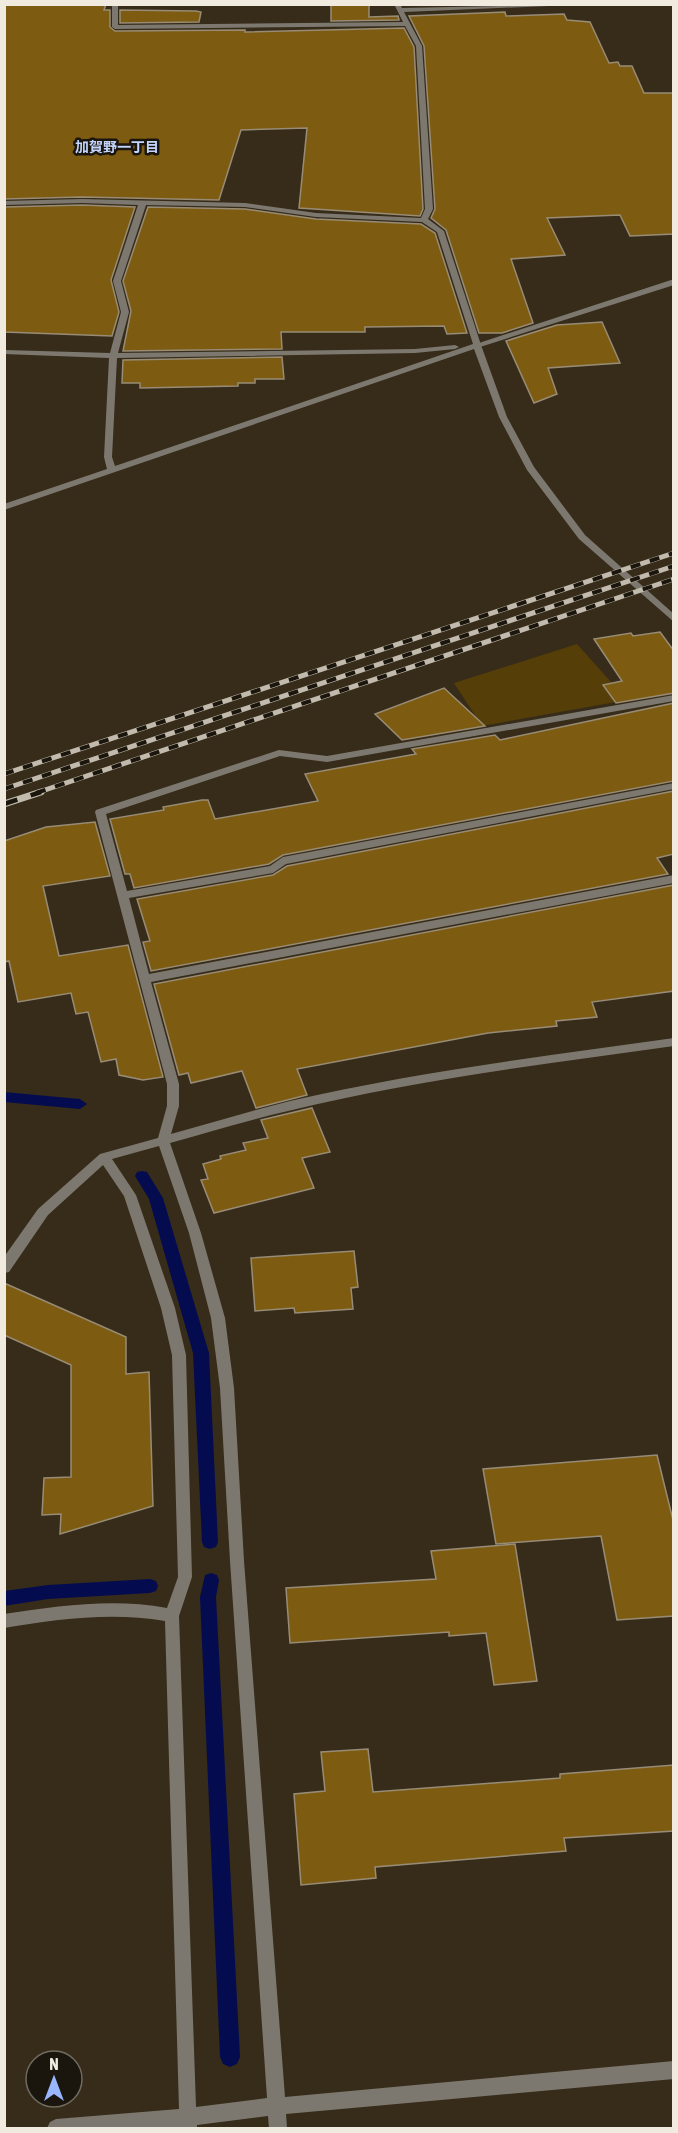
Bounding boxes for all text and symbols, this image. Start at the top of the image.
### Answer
district label: 加賀野一丁目 [75,139,159,155]
north arrow [24,2049,84,2109]
text: N [49,2055,59,2073]

